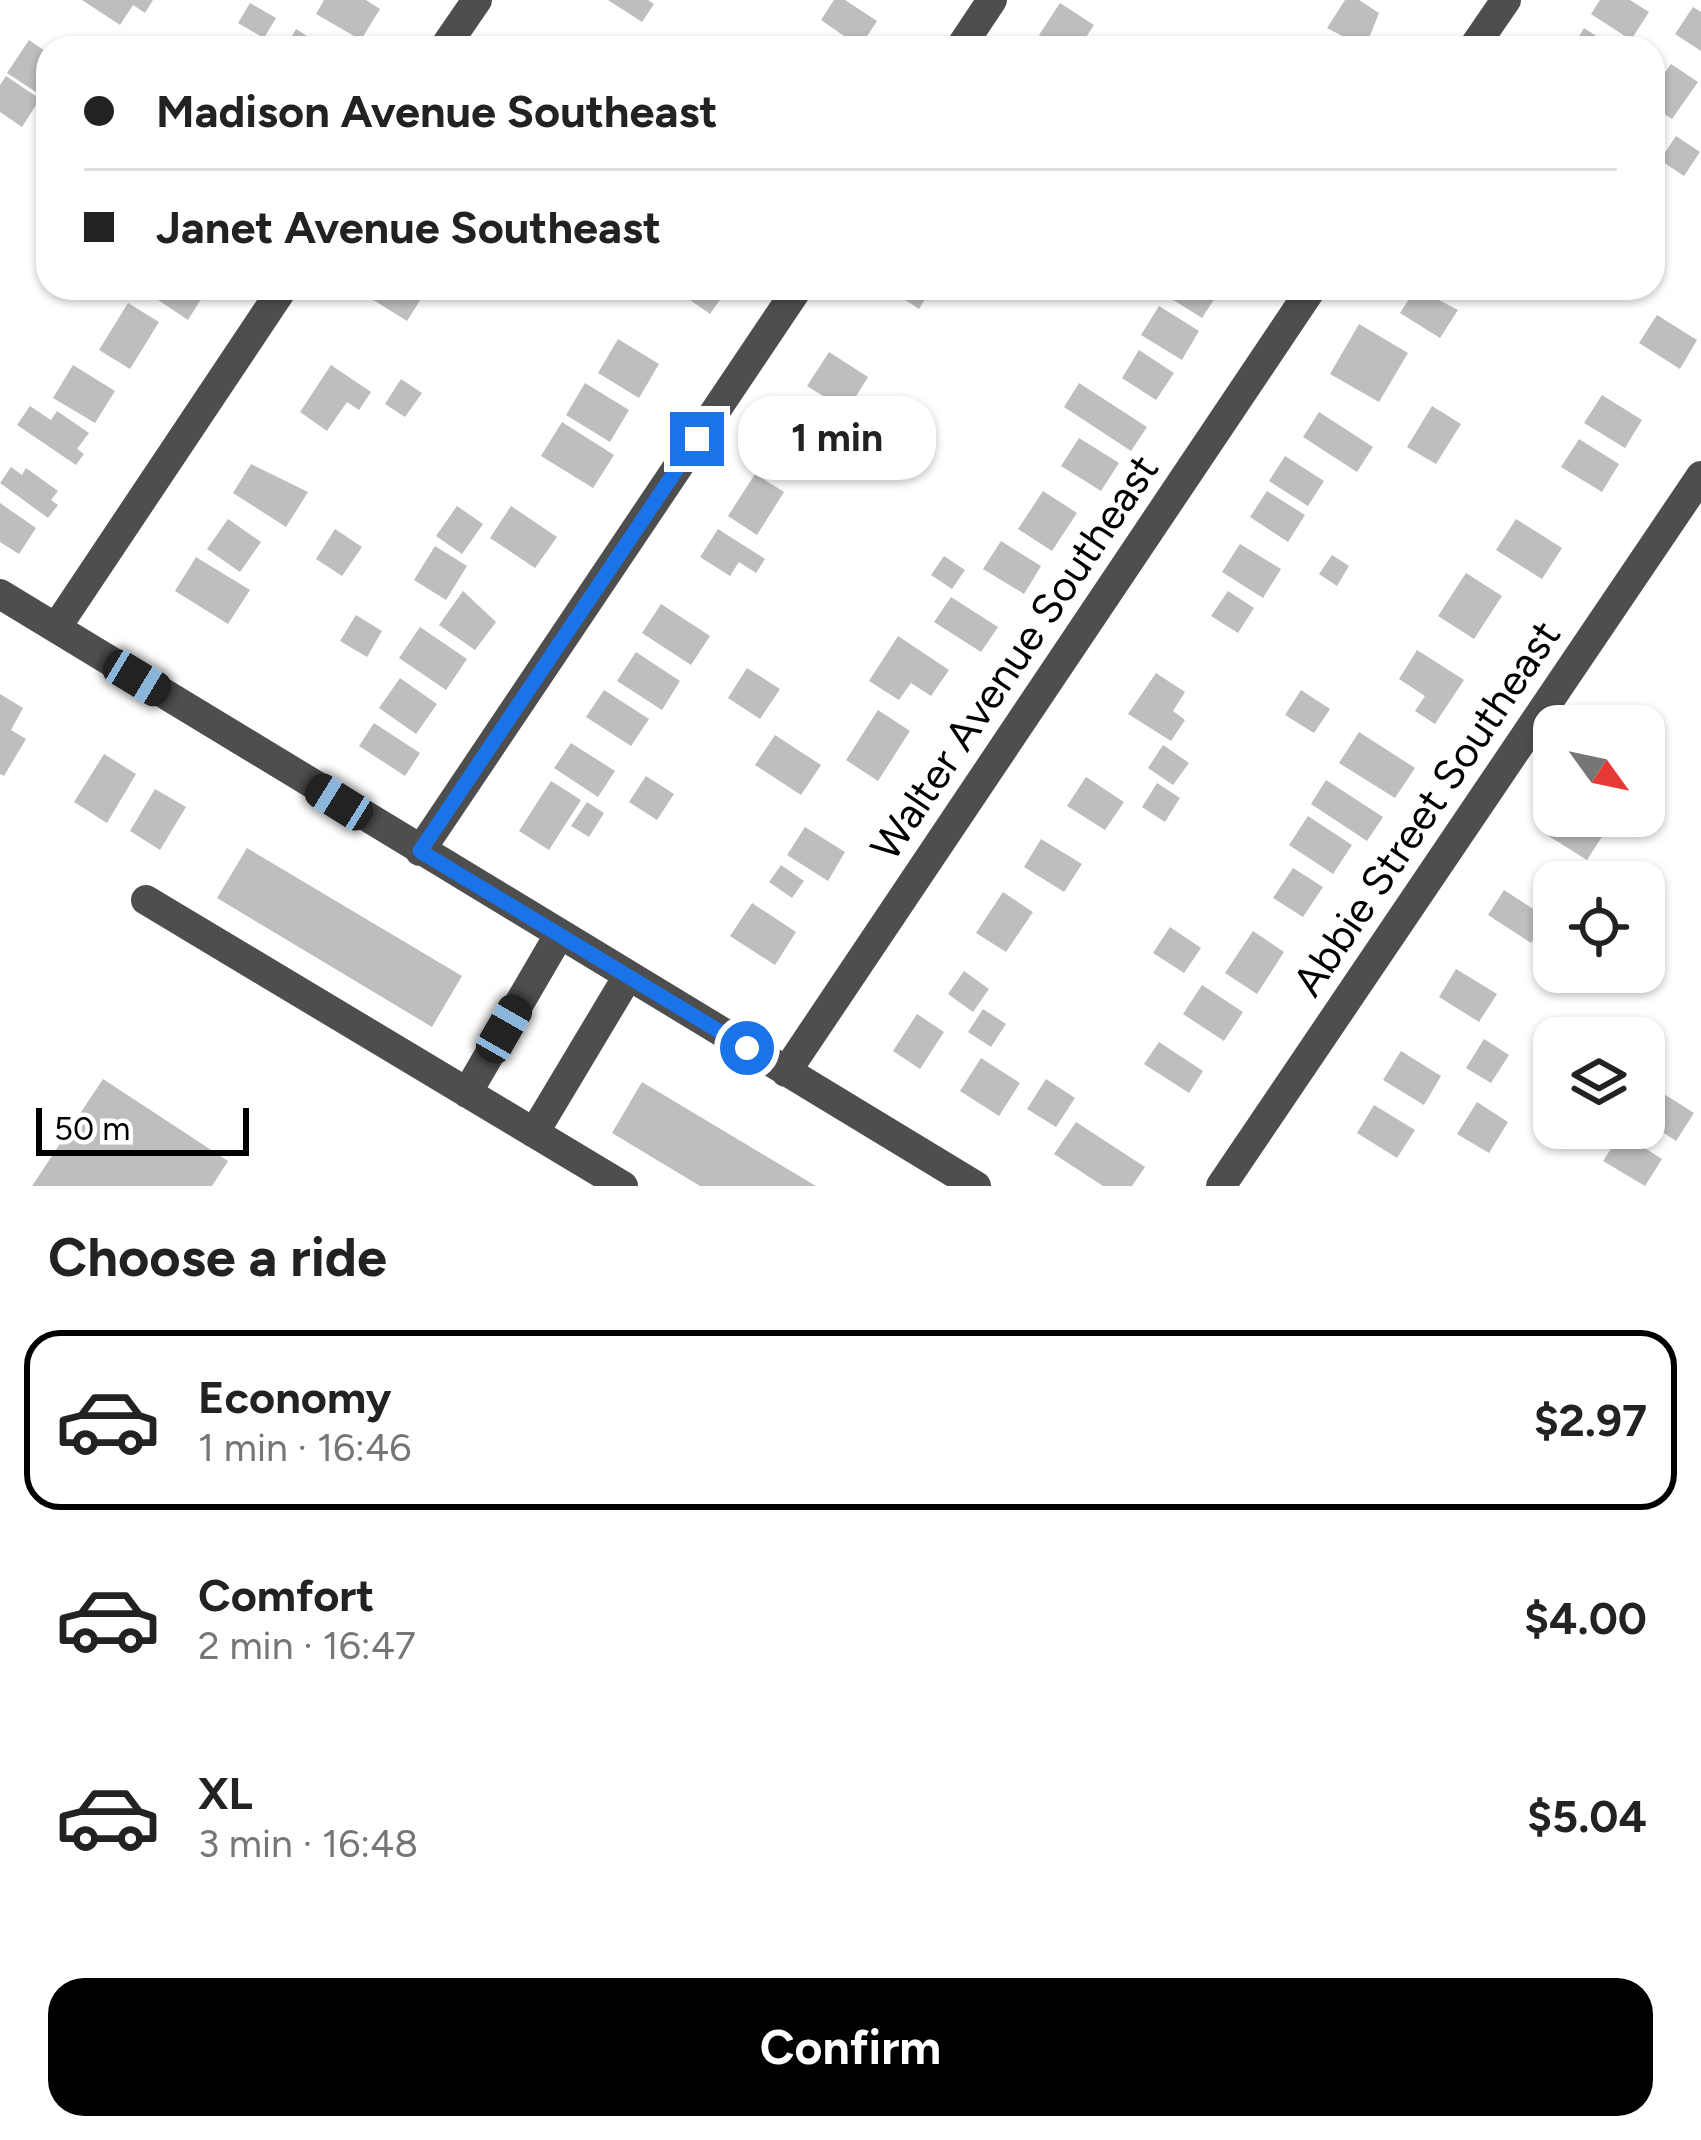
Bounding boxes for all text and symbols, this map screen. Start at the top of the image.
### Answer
text: Madison Avenue Southeast [156,84,717,138]
text: Janet Avenue Southeast [156,200,661,254]
callout: 1 min [739,397,937,481]
route end [670,412,724,466]
text: 1 min [791,414,883,461]
street label: Walter Avenue Southeast [860,445,1169,870]
street label: Abbie Street Southeast [1282,611,1571,1006]
car [97,644,177,712]
north arrow [1533,705,1665,837]
map controls [1533,705,1665,1149]
car [299,768,379,836]
button: locate [1533,861,1665,993]
car [470,989,538,1069]
button: layers [1533,1017,1665,1149]
route start [720,1021,774,1075]
scale bar [36,1102,249,1155]
text: 50 m [54,1109,130,1148]
text: Choose a ride [48,1225,387,1290]
icon: car [54,1366,162,1474]
text: Economy [198,1370,391,1424]
text: $2.97 [1534,1393,1647,1447]
text: 1 min · 16:46 [198,1424,411,1471]
icon: car [54,1564,162,1672]
text: Comfort [198,1568,374,1622]
text: $4.00 [1524,1591,1647,1645]
text: 2 min · 16:47 [198,1622,416,1669]
icon: car [54,1762,162,1870]
text: XL [198,1766,253,1820]
text: $5.04 [1527,1789,1647,1843]
text: 3 min · 16:48 [198,1820,418,1867]
button: Confirm [48,1978,1653,2116]

